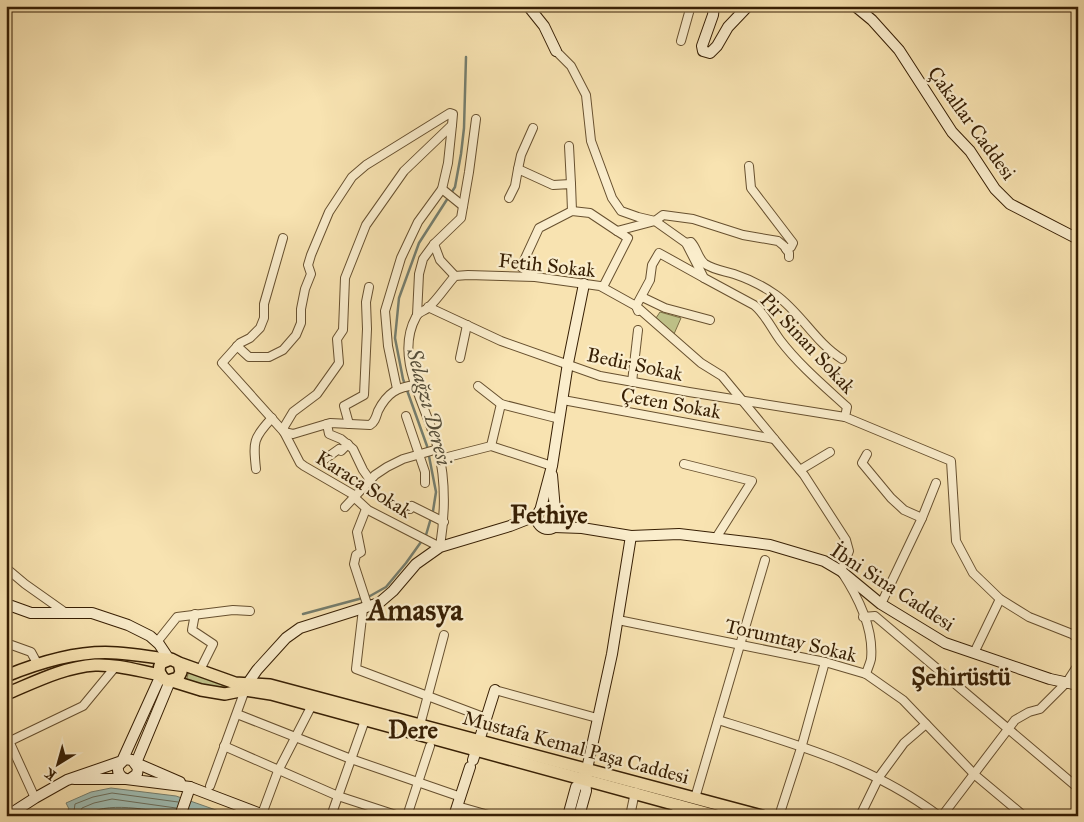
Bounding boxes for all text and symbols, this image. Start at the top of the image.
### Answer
street label: Çakallar Caddesi [923,62,1021,185]
street label: Fetih Sokak [497,248,597,282]
street label: Pir Sinan Sokak [755,288,861,399]
street label: Bedir Sokak [585,342,686,386]
water label: Selağzı Deresi [401,345,457,468]
street label: Çeten Sokak [619,382,724,424]
street label: Karaca Sokak [312,445,417,523]
district label: Fethiye [510,499,588,530]
street label: İbni Sina Caddesi [827,537,960,636]
district label: Amasya [365,592,464,628]
street label: Torumtay Sokak [723,613,860,667]
district label: Şehirüstü [911,661,1011,692]
street label: Mustafa Kemal Paşa Caddesi [460,705,692,789]
district label: Dere [388,714,438,745]
north arrow [32,740,82,790]
text: K [41,764,60,784]

